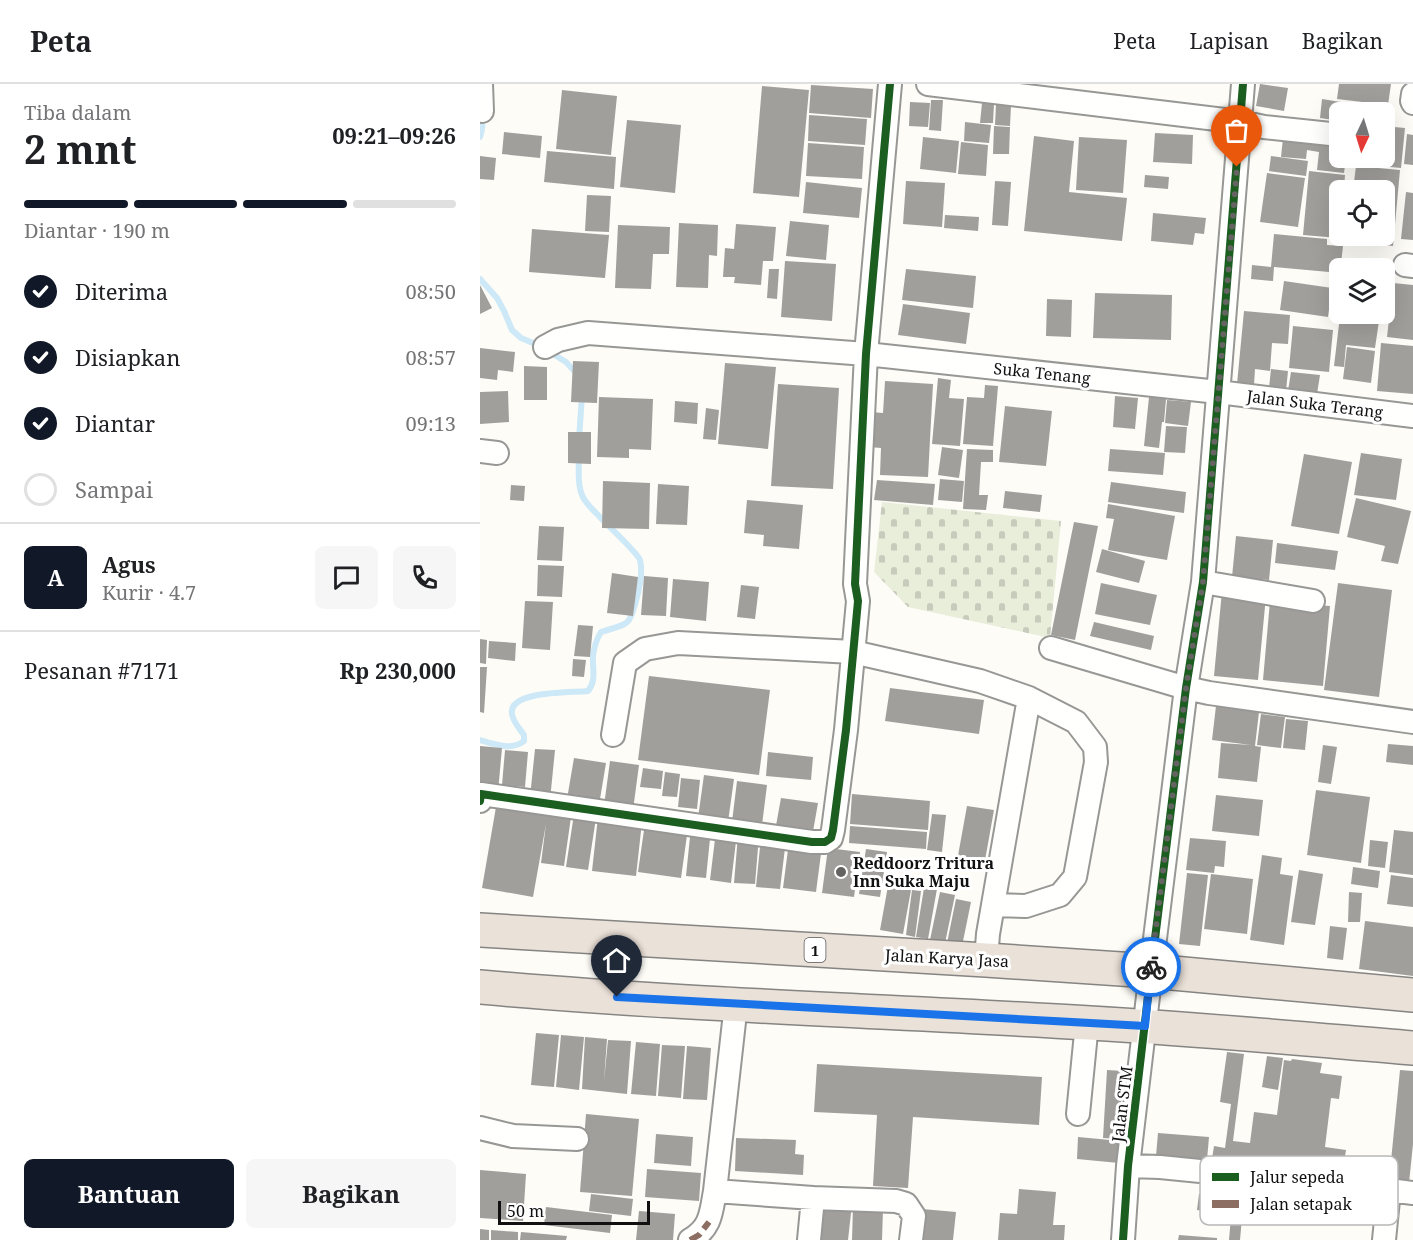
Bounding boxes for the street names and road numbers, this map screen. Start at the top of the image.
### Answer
street label: Suka Tenang [993,357,1092,389]
street label: Jalan Suka Terang [1245,385,1385,423]
road number: 1 [804,938,826,962]
street label: Jalan Karya Jasa [883,944,1010,972]
street label: Jalan STM [1106,1065,1138,1144]

